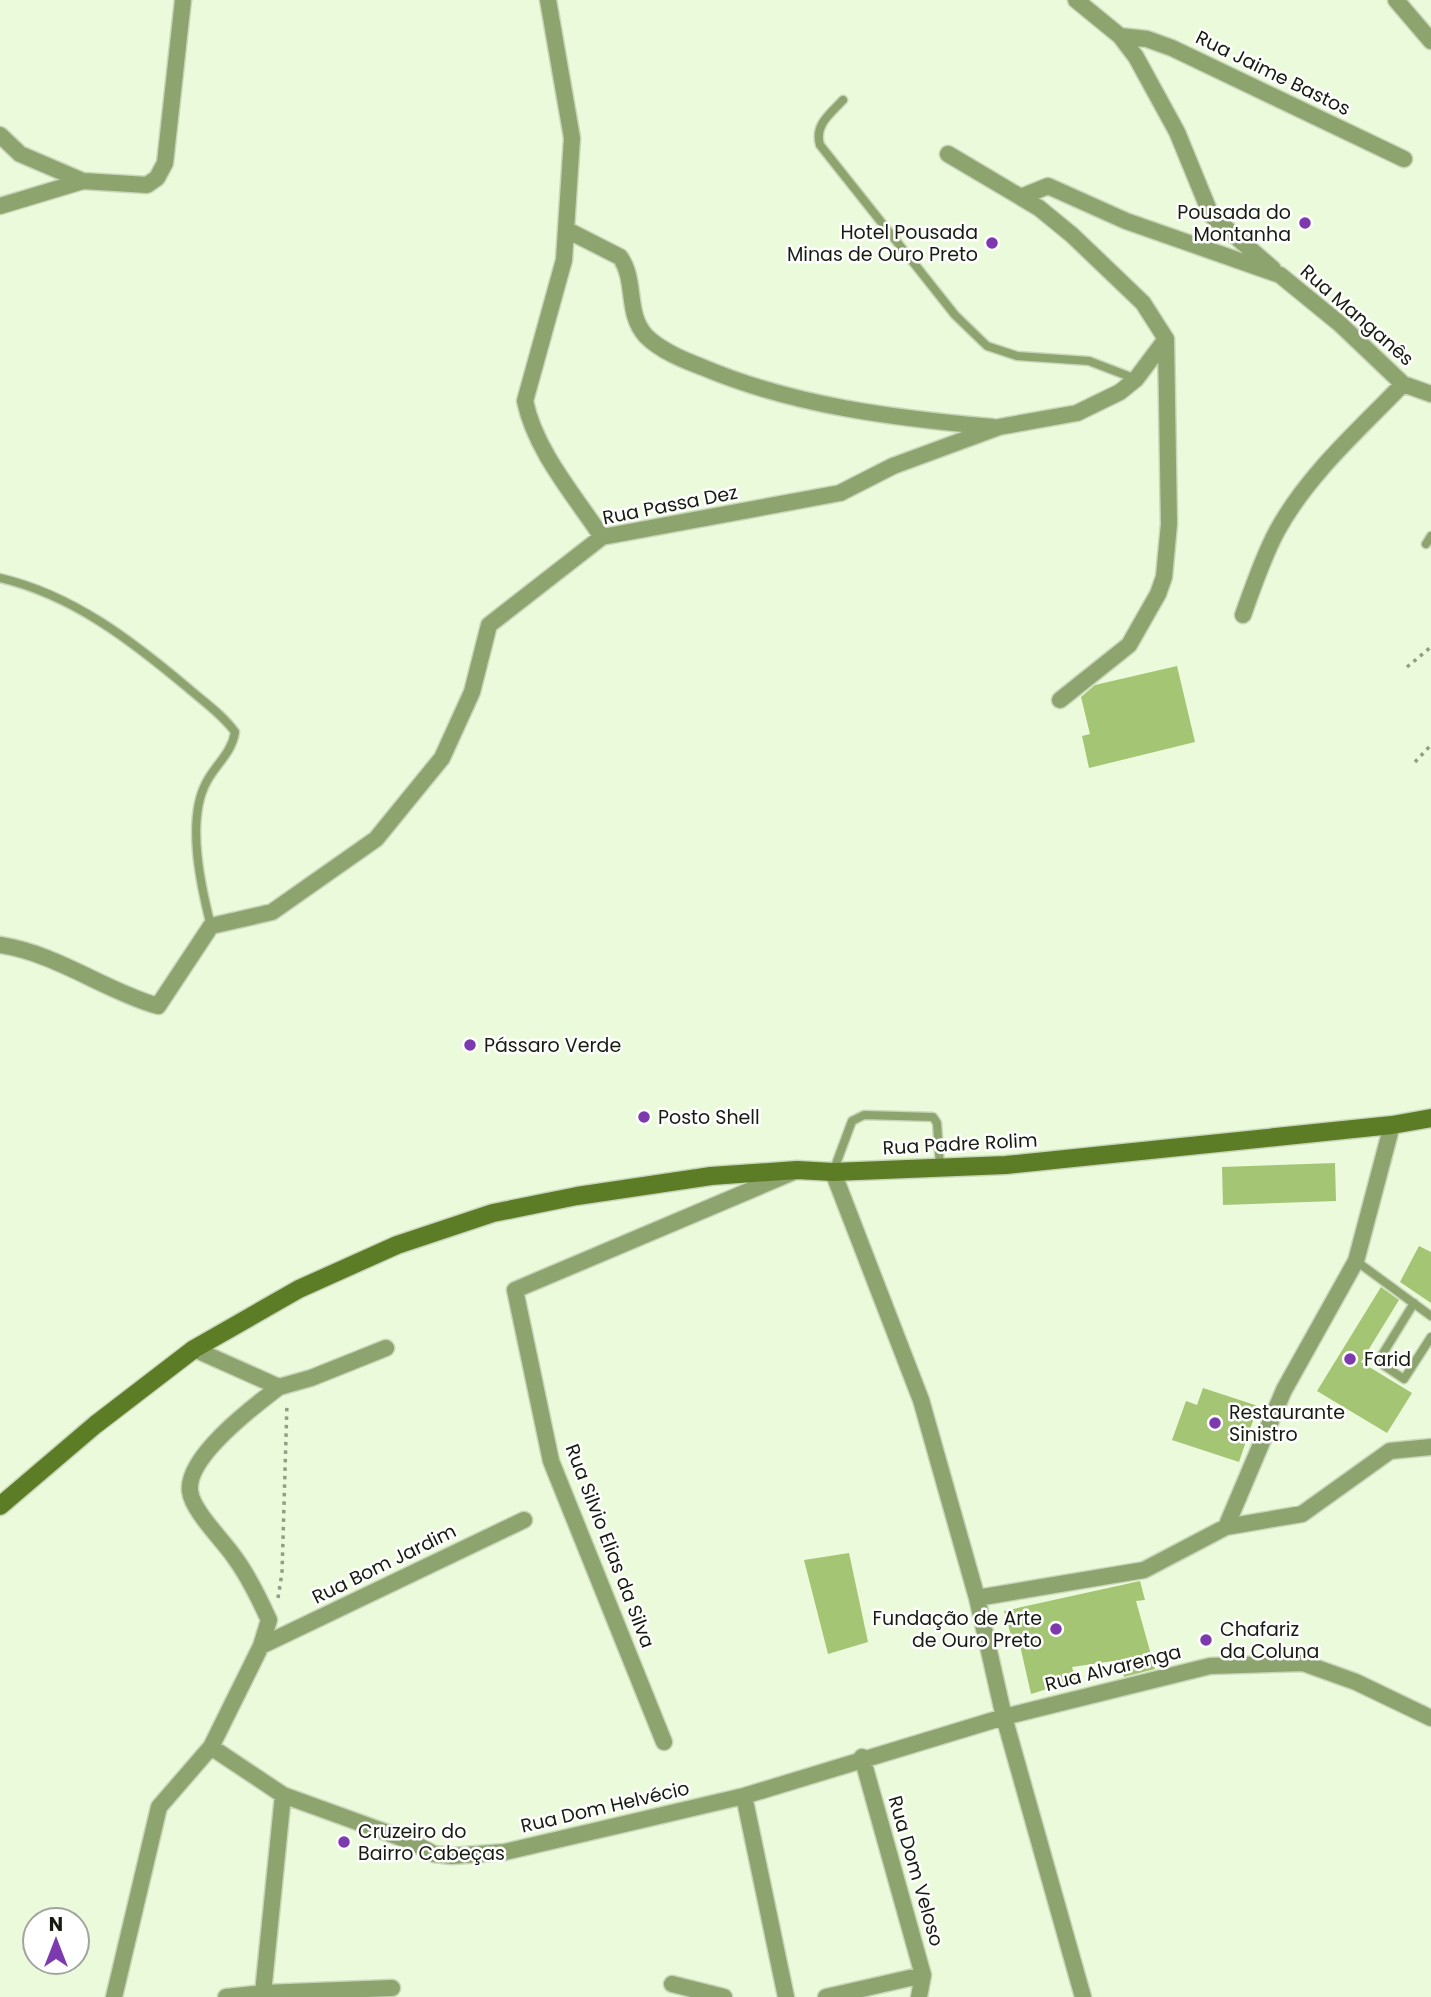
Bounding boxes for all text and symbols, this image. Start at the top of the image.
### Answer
street label: Rua Jaime Bastos [1191,24,1355,122]
place label: Pousada do Montanha [1177,199,1291,248]
marker: Pousada do Montanha [1297,215,1313,231]
place label: Hotel Pousada Minas de Ouro Preto [787,219,978,268]
marker: Hotel Pousada Minas de Ouro Preto [984,235,1000,251]
street label: Rua Manganês [1294,258,1420,372]
street label: Rua Passa Dez [600,479,740,531]
place label: Pássaro Verde [484,1032,621,1059]
marker: Pássaro Verde [462,1037,478,1053]
place label: Posto Shell [658,1104,760,1131]
marker: Posto Shell [636,1109,652,1125]
street label: Rua Padre Rolim [882,1126,1038,1162]
place label: Farid [1364,1346,1411,1373]
marker: Farid [1342,1351,1358,1367]
place label: Restaurante Sinistro [1229,1399,1345,1448]
marker: Restaurante Sinistro [1207,1415,1223,1431]
street label: Rua Silvio Elias da Silva [559,1440,661,1652]
street label: Rua Bom Jardim [307,1517,461,1611]
place label: Fundação de Arte de Ouro Preto [873,1605,1042,1654]
place label: Chafariz da Coluna [1220,1616,1319,1665]
marker: Fundação de Arte de Ouro Preto [1048,1621,1064,1637]
marker: Chafariz da Coluna [1198,1632,1214,1648]
street label: Rua Alvarenga [1042,1638,1184,1698]
street label: Rua Dom Helvécio [518,1774,692,1840]
street label: Rua Dom Veloso [882,1793,950,1949]
place label: Cruzeiro do Bairro Cabeças [358,1818,505,1867]
marker: Cruzeiro do Bairro Cabeças [336,1834,352,1850]
north arrow [21,1906,91,1976]
text: N [49,1911,63,1938]

